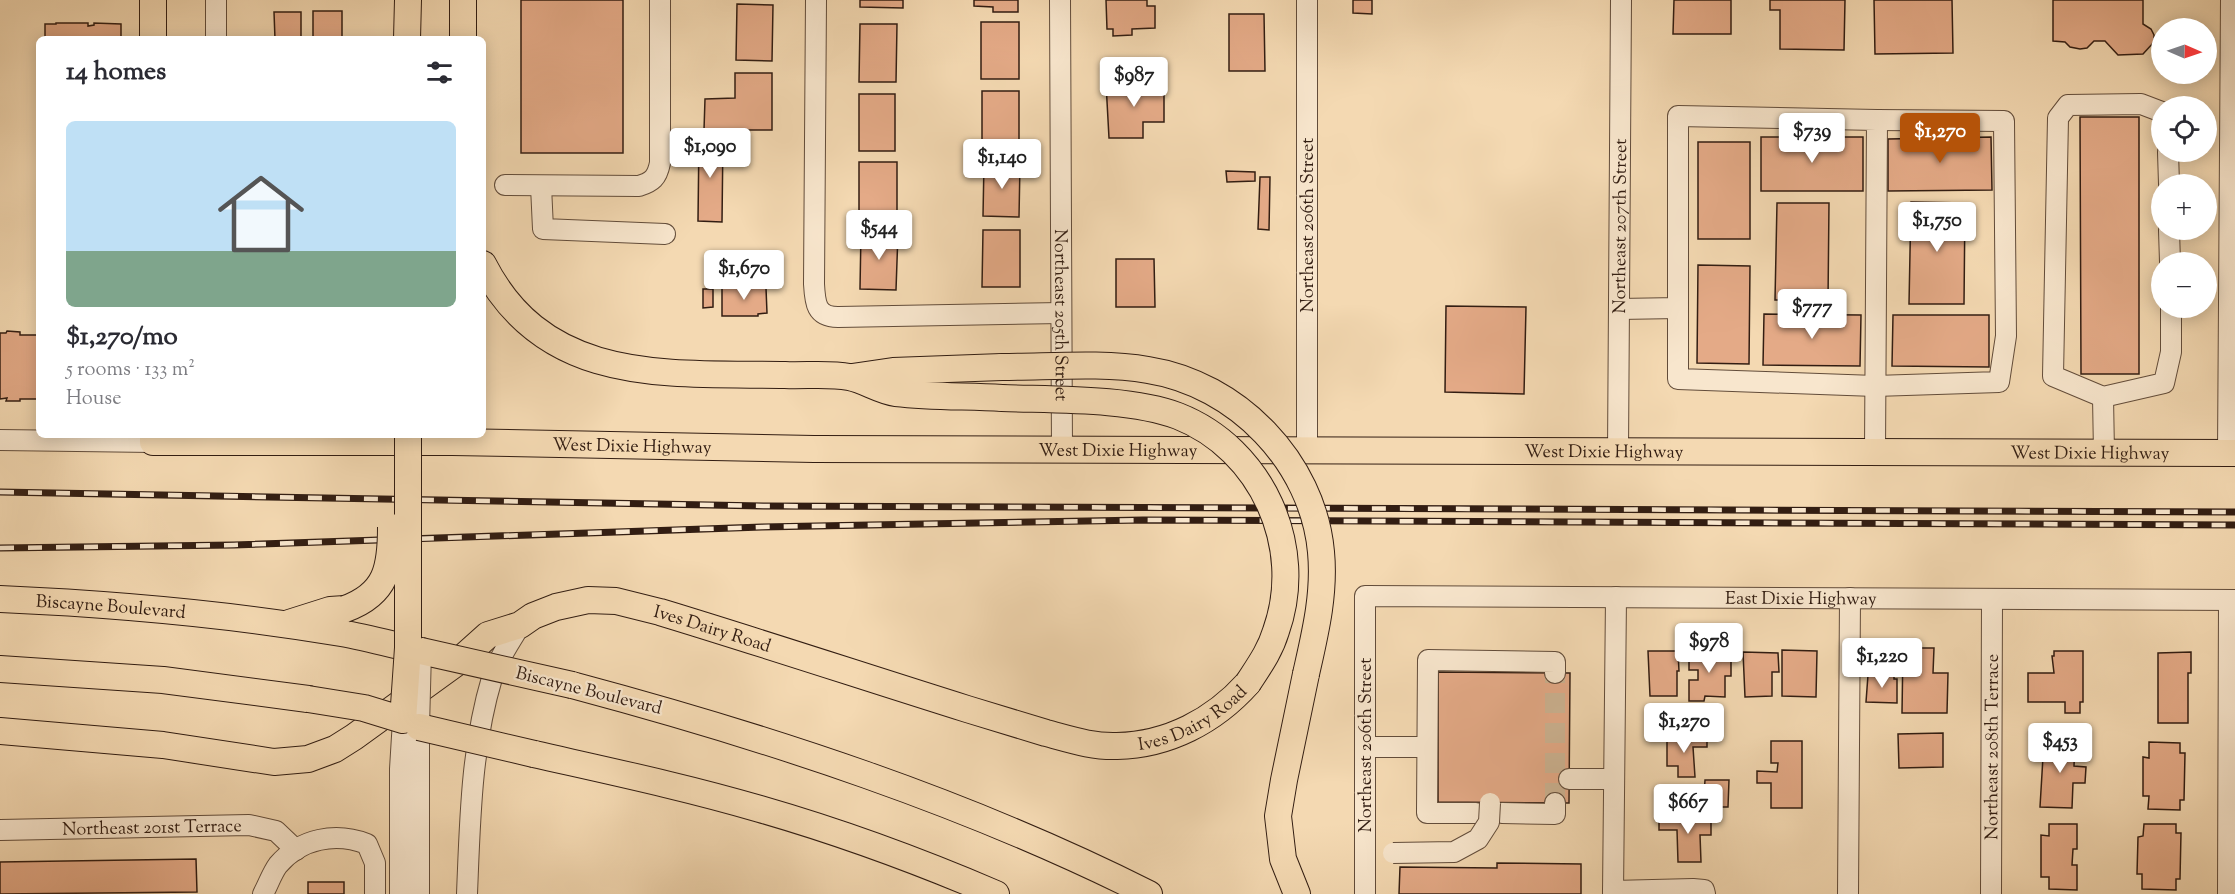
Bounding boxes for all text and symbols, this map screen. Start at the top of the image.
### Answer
north arrow [2151,18,2217,84]
map controls [2151,18,2217,318]
text: 14 homes [66,54,166,91]
icon: filters [423,56,456,89]
pin: $987 [1098,57,1170,108]
text: $987 [1114,62,1154,91]
button: locate [2151,96,2217,162]
pin: $739 [1776,113,1848,164]
pin: $1,270 [1891,113,1989,164]
text: $739 [1793,118,1831,147]
text: $1,270 [1914,118,1966,147]
pin: $1,090 [661,128,759,179]
text: $1,090 [684,133,736,162]
street label: Northeast 206th Street [1296,138,1322,312]
street label: Northeast 207th Street [1608,138,1635,314]
pin: $1,140 [953,139,1051,190]
text: $1,140 [977,144,1027,173]
icon: home [207,160,315,268]
button: + [2151,174,2217,240]
pin: $1,750 [1888,202,1986,253]
text: $1,750 [1912,207,1962,236]
pin: $544 [843,210,915,261]
text: $544 [860,215,898,244]
street label: Northeast 205th Street [1046,229,1073,401]
pin: $1,670 [695,250,793,301]
button: − [2151,252,2217,318]
text: $1,670 [718,255,770,284]
pin: $777 [1776,289,1848,340]
text: $777 [1792,294,1832,323]
text: $1,270/mo [66,319,178,356]
text: 5 rooms · 133 m² [66,356,195,385]
text: House [66,385,121,414]
street label: West Dixie Highway [552,433,712,462]
street label: West Dixie Highway [1038,439,1198,465]
street label: West Dixie Highway [1524,440,1684,466]
street label: West Dixie Highway [2010,441,2170,468]
street label: East Dixie Highway [1725,587,1877,613]
street label: Biscayne Boulevard [35,590,187,627]
street label: Ives Dairy Road [651,600,774,661]
pin: $978 [1673,623,1745,674]
text: $978 [1689,628,1729,657]
pin: $1,220 [1833,638,1931,689]
text: $1,220 [1856,643,1908,672]
street label: Northeast 208th Terrace [1980,654,2007,840]
street label: Northeast 206th Street [1354,658,1380,832]
street label: Biscayne Boulevard [512,661,665,723]
street label: Ives Dairy Road [1136,680,1254,759]
pin: $1,270 [1635,703,1733,754]
text: $1,270 [1658,708,1710,737]
pin: $453 [2024,723,2096,774]
text: $453 [2042,728,2078,757]
pin: $667 [1652,784,1724,835]
text: $667 [1668,789,1708,818]
street label: Northeast 201st Terrace [62,814,242,844]

